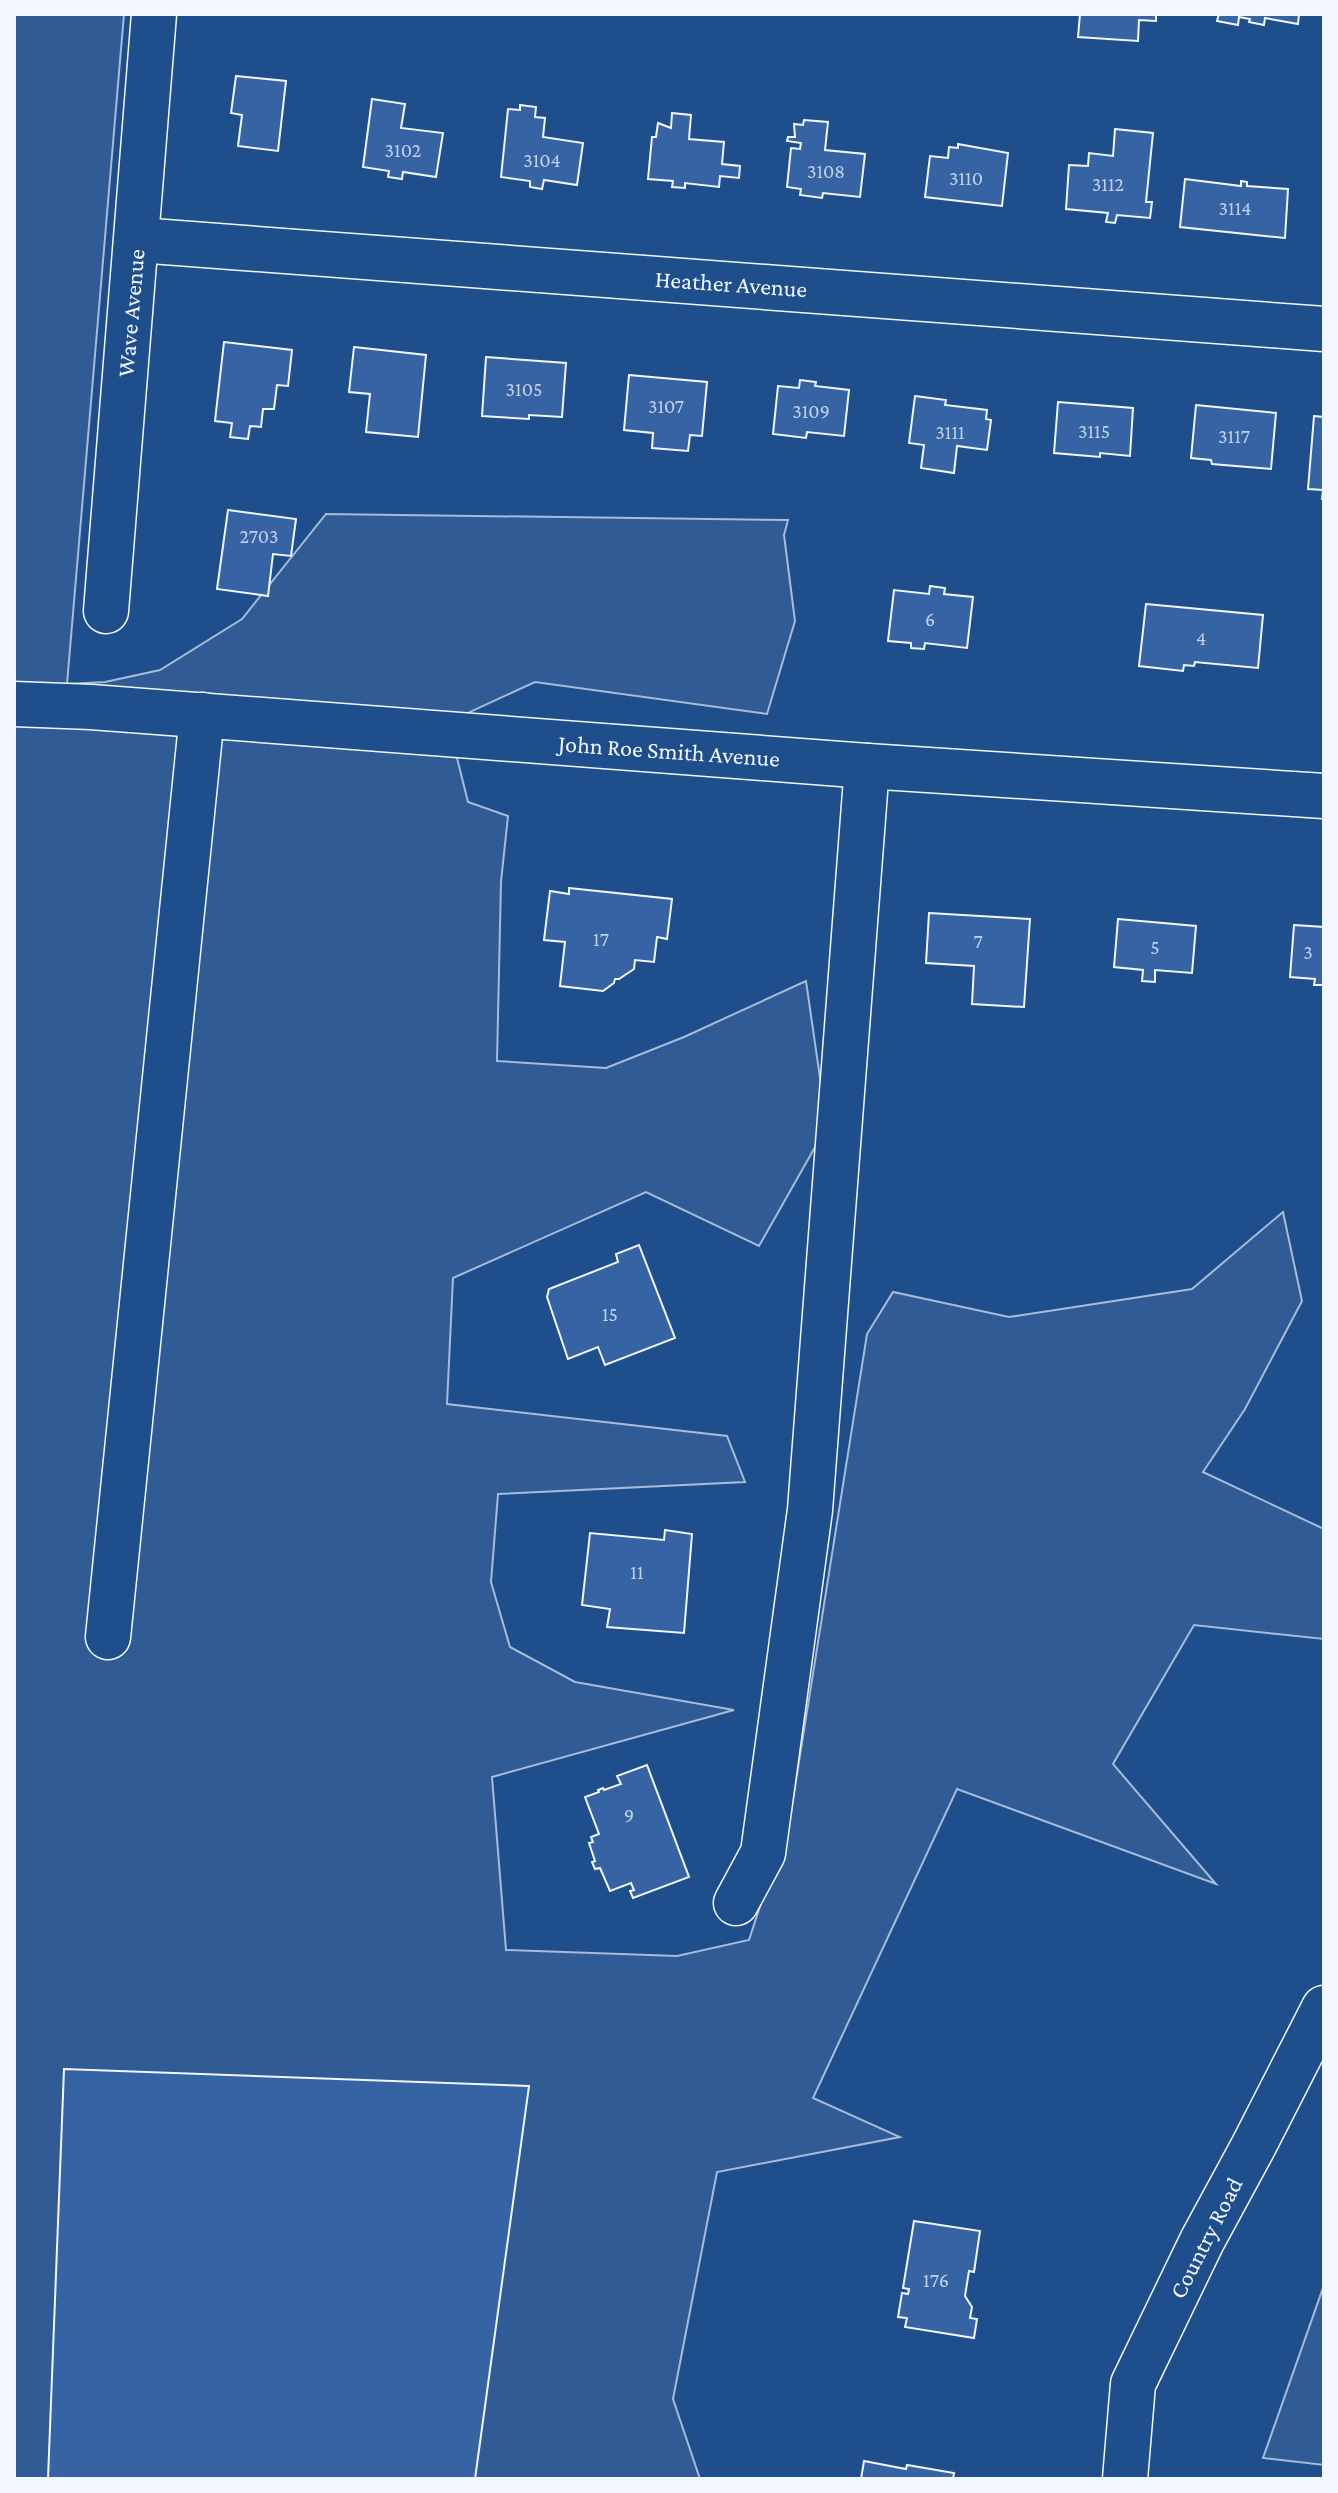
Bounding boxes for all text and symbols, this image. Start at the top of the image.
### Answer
house number: 3102 [385,139,421,161]
house number: 3104 [523,149,561,171]
house number: 3108 [807,160,845,182]
house number: 3110 [949,167,983,189]
house number: 3112 [1092,173,1124,195]
house number: 3114 [1219,197,1252,219]
street label: Wave Avenue [111,248,150,378]
street label: Heather Avenue [654,265,808,302]
house number: 3105 [506,378,542,400]
house number: 3107 [648,395,684,417]
house number: 3109 [792,400,830,422]
house number: 3115 [1078,420,1110,442]
house number: 3111 [935,421,965,443]
house number: 3117 [1218,425,1250,447]
house number: 2703 [240,525,278,547]
house number: 6 [925,608,935,630]
house number: 4 [1196,627,1206,649]
street label: John Roe Smith Avenue [555,729,781,772]
house number: 17 [593,928,609,950]
house number: 7 [973,930,983,952]
house number: 5 [1150,936,1160,958]
house number: 3 [1303,941,1313,963]
house number: 15 [602,1303,618,1325]
house number: 11 [630,1561,644,1583]
house number: 9 [624,1804,634,1826]
street label: Country Road [1163,2172,1248,2303]
house number: 176 [923,2269,949,2291]

